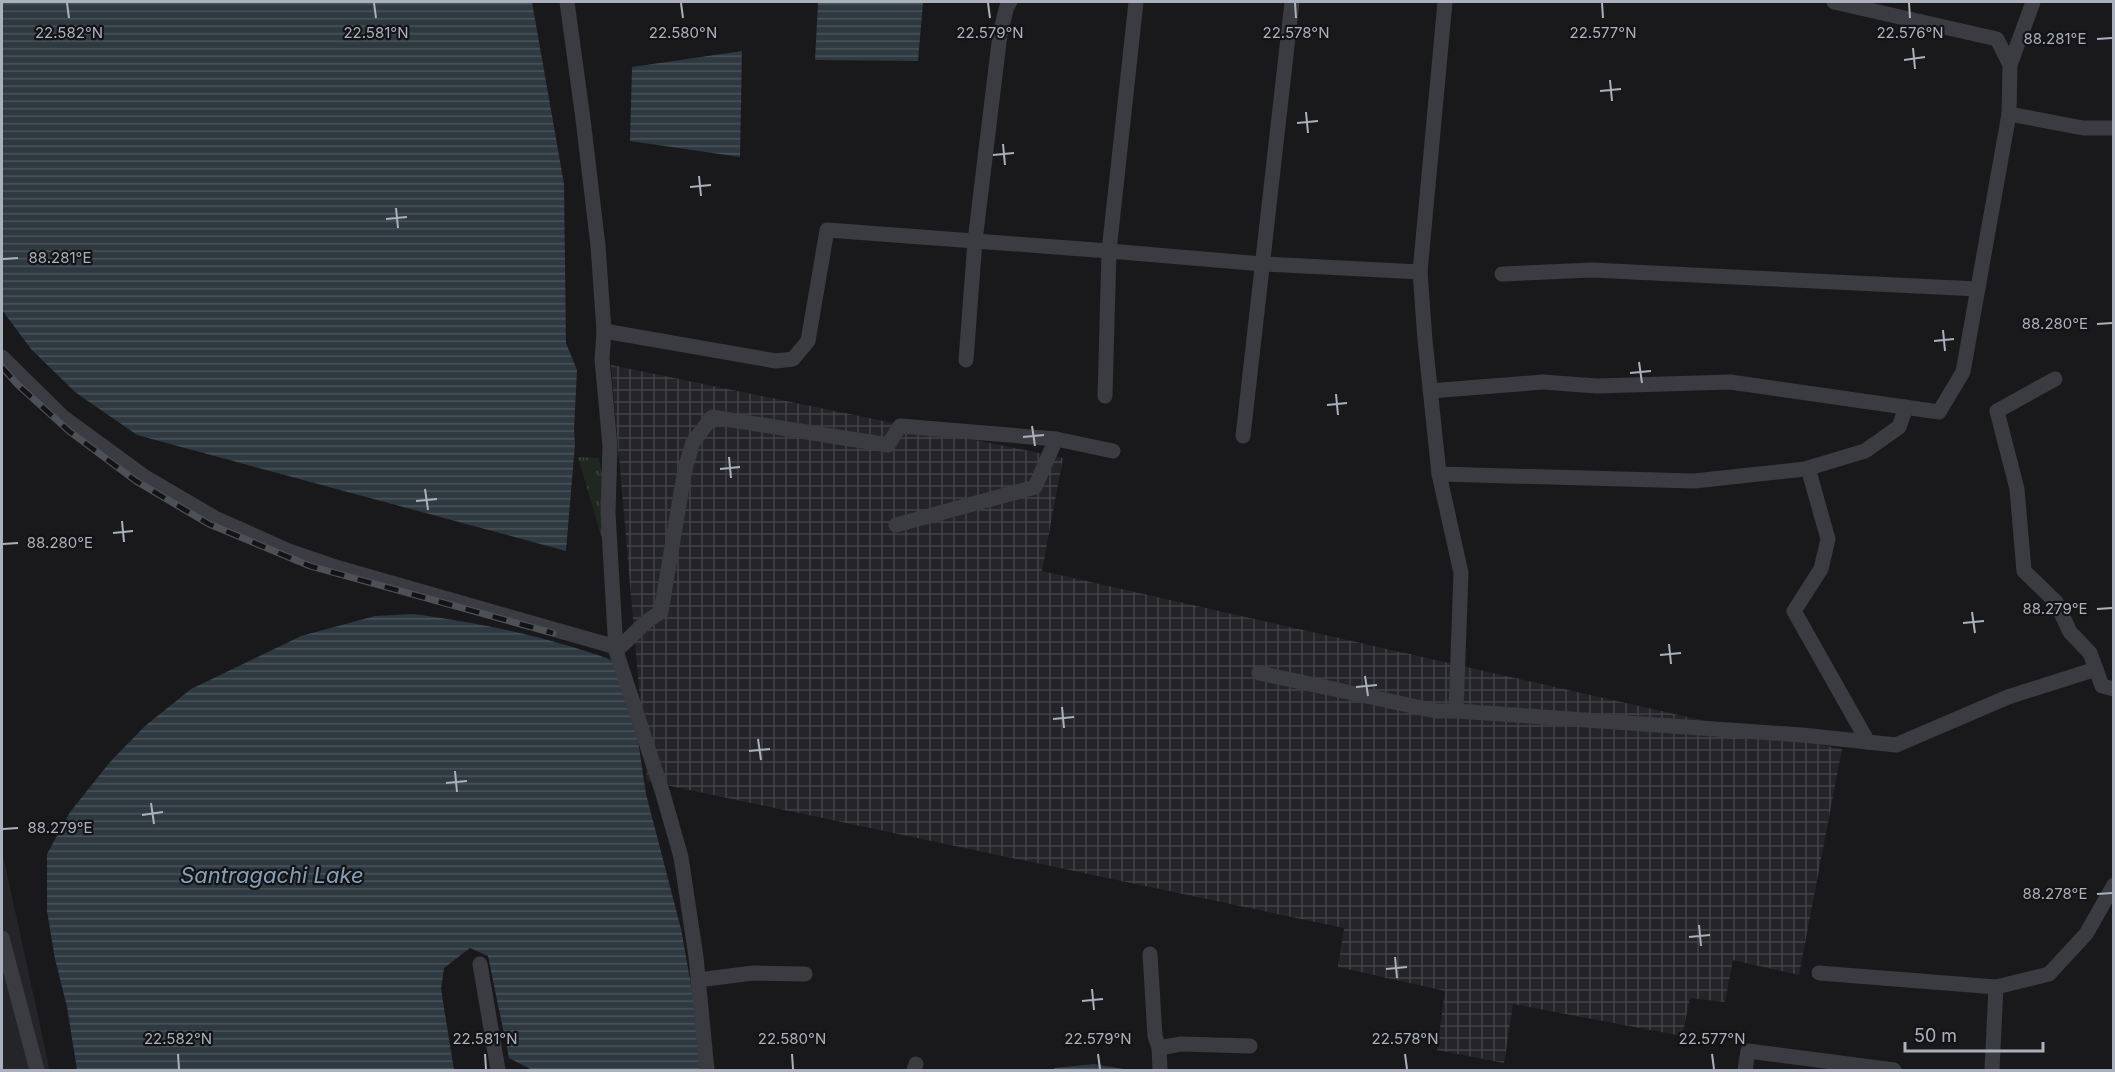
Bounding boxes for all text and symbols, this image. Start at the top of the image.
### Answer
text: 22.582°N [35,23,103,42]
text: 22.581°N [343,23,409,42]
text: 22.580°N [649,23,717,42]
text: 22.579°N [956,23,1024,42]
text: 22.578°N [1263,23,1330,42]
text: 22.577°N [1570,23,1636,42]
text: 22.576°N [1876,23,1944,42]
text: 88.281°E [2024,29,2086,48]
text: 88.281°E [29,248,91,267]
text: 88.280°E [2022,314,2088,333]
text: 88.280°E [27,533,93,552]
text: 88.279°E [2022,599,2088,618]
text: 88.279°E [27,818,93,837]
water label: Santragachi Lake [180,862,364,888]
text: 88.278°E [2023,884,2087,903]
scale bar [1905,1015,2043,1053]
text: 50 m [1914,1025,1957,1046]
text: 22.582°N [144,1029,212,1048]
text: 22.581°N [452,1029,518,1048]
text: 22.580°N [758,1029,826,1048]
text: 22.579°N [1064,1029,1132,1048]
text: 22.578°N [1372,1029,1439,1048]
text: 22.577°N [1679,1029,1745,1048]

